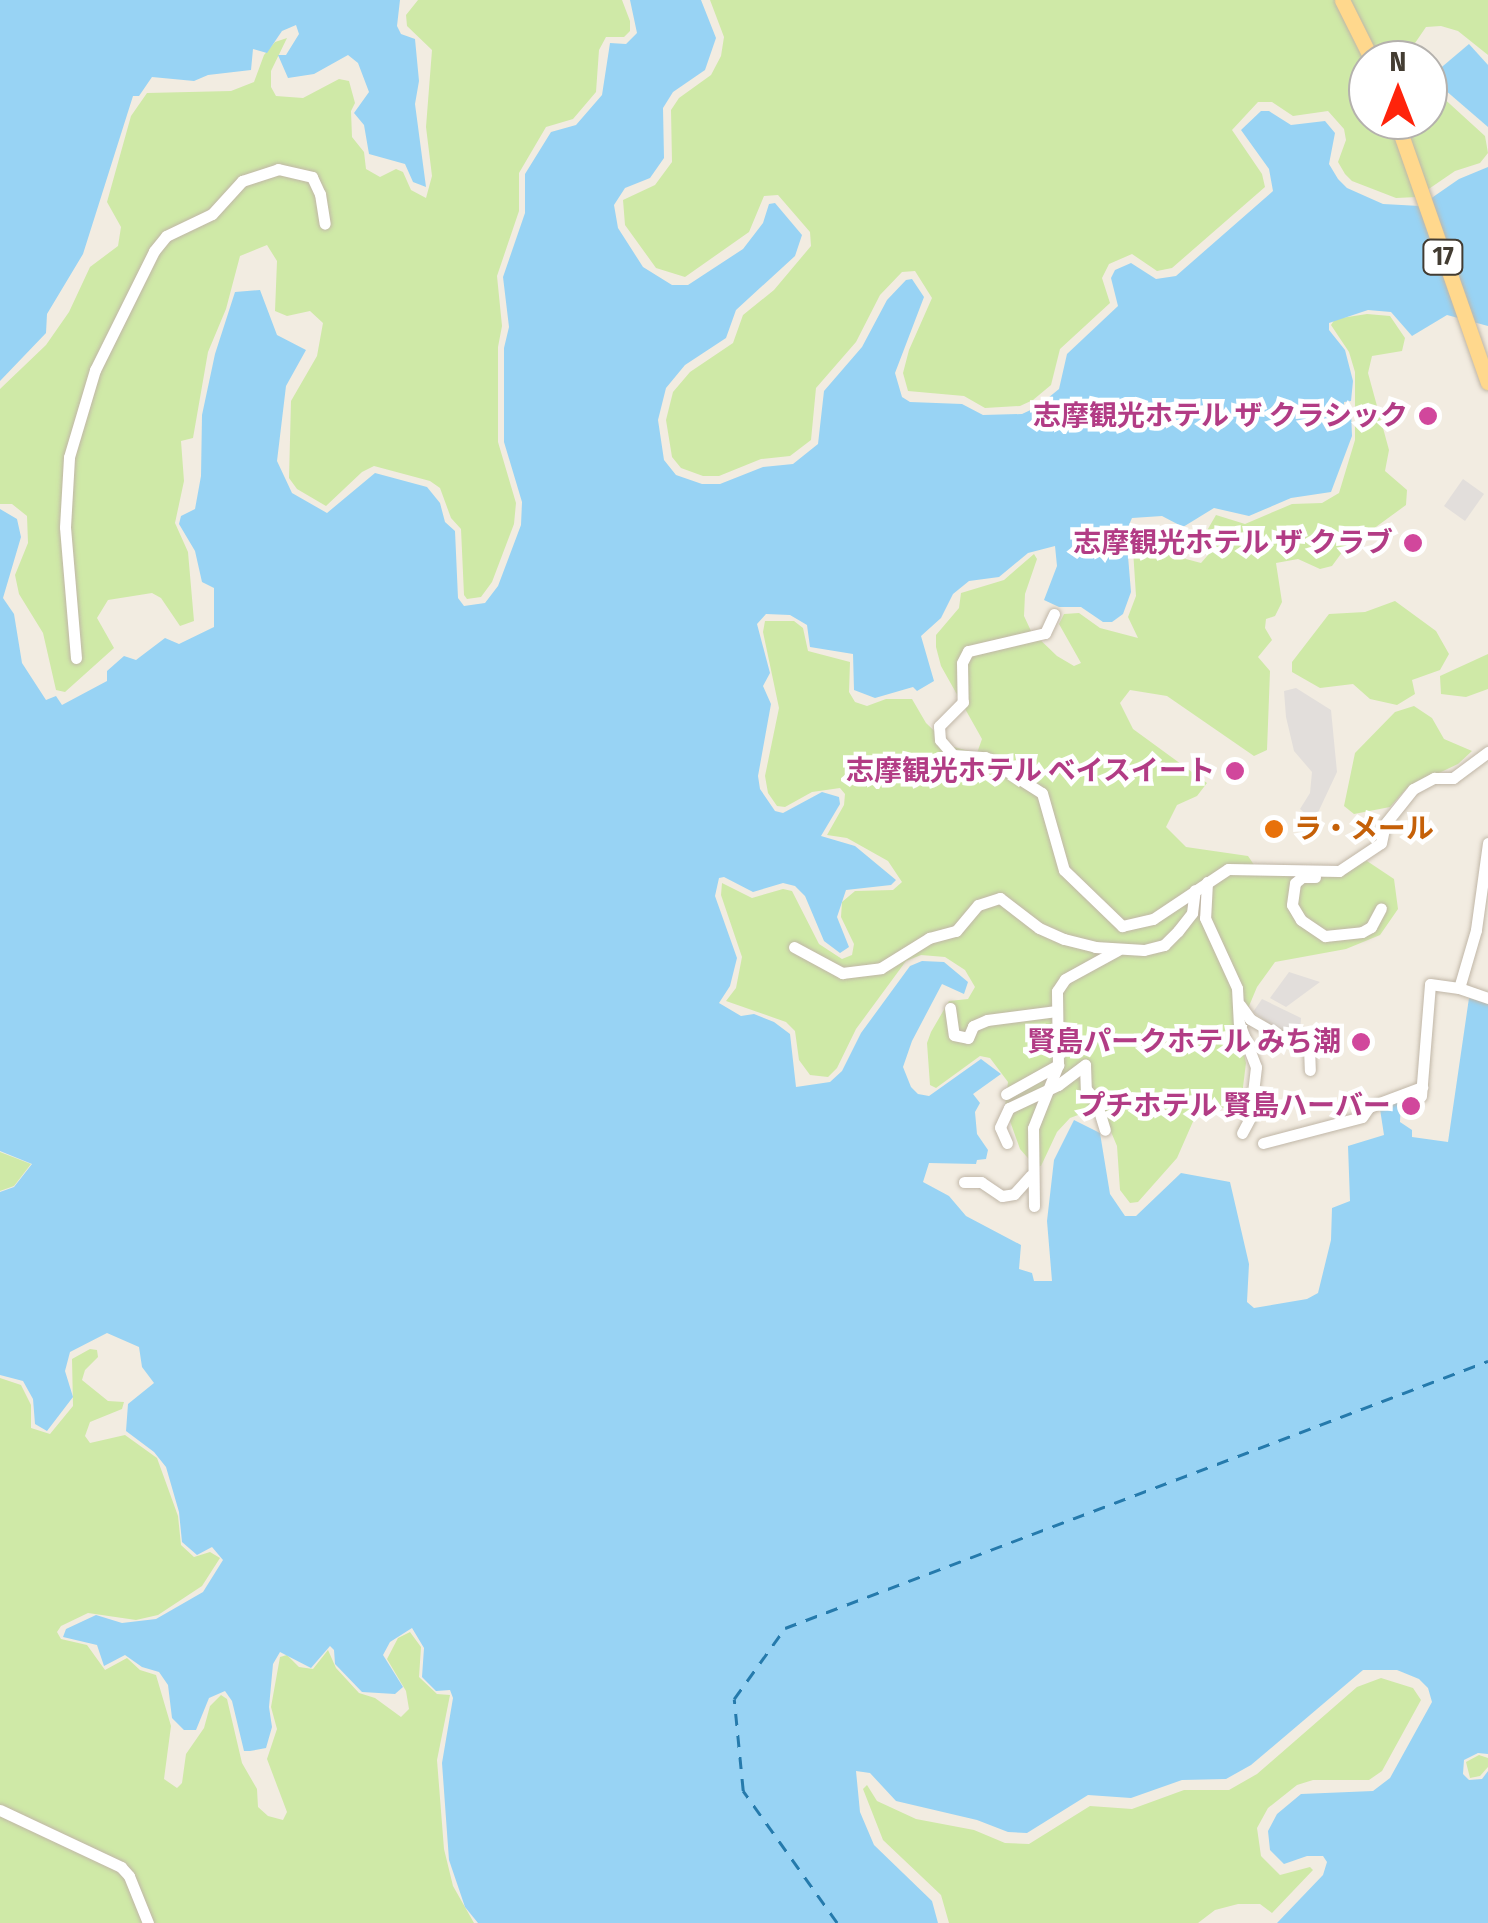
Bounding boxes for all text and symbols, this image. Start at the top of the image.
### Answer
north arrow [1348,40,1448,140]
text: N [1390,45,1406,78]
road number: 17 [1420,237,1466,277]
place label: 志摩観光ホテル ザ クラシック [1032,399,1408,433]
marker: 志摩観光ホテル ザ クラシック [1417,405,1439,427]
place label: 志摩観光ホテル ザ クラブ [1073,526,1393,560]
marker: 志摩観光ホテル ザ クラブ [1402,532,1424,554]
place label: 志摩観光ホテル ベイスイート [845,754,1215,788]
marker: 志摩観光ホテル ベイスイート [1224,760,1246,782]
place label: ラ・メール [1294,812,1434,846]
marker: ラ・メール [1263,818,1285,840]
place label: 賢島パークホテル みち潮 [1027,1025,1341,1059]
marker: 賢島パークホテル みち潮 [1350,1031,1372,1053]
place label: プチホテル 賢島ハーバー [1077,1089,1391,1123]
marker: プチホテル 賢島ハーバー [1400,1095,1422,1117]

